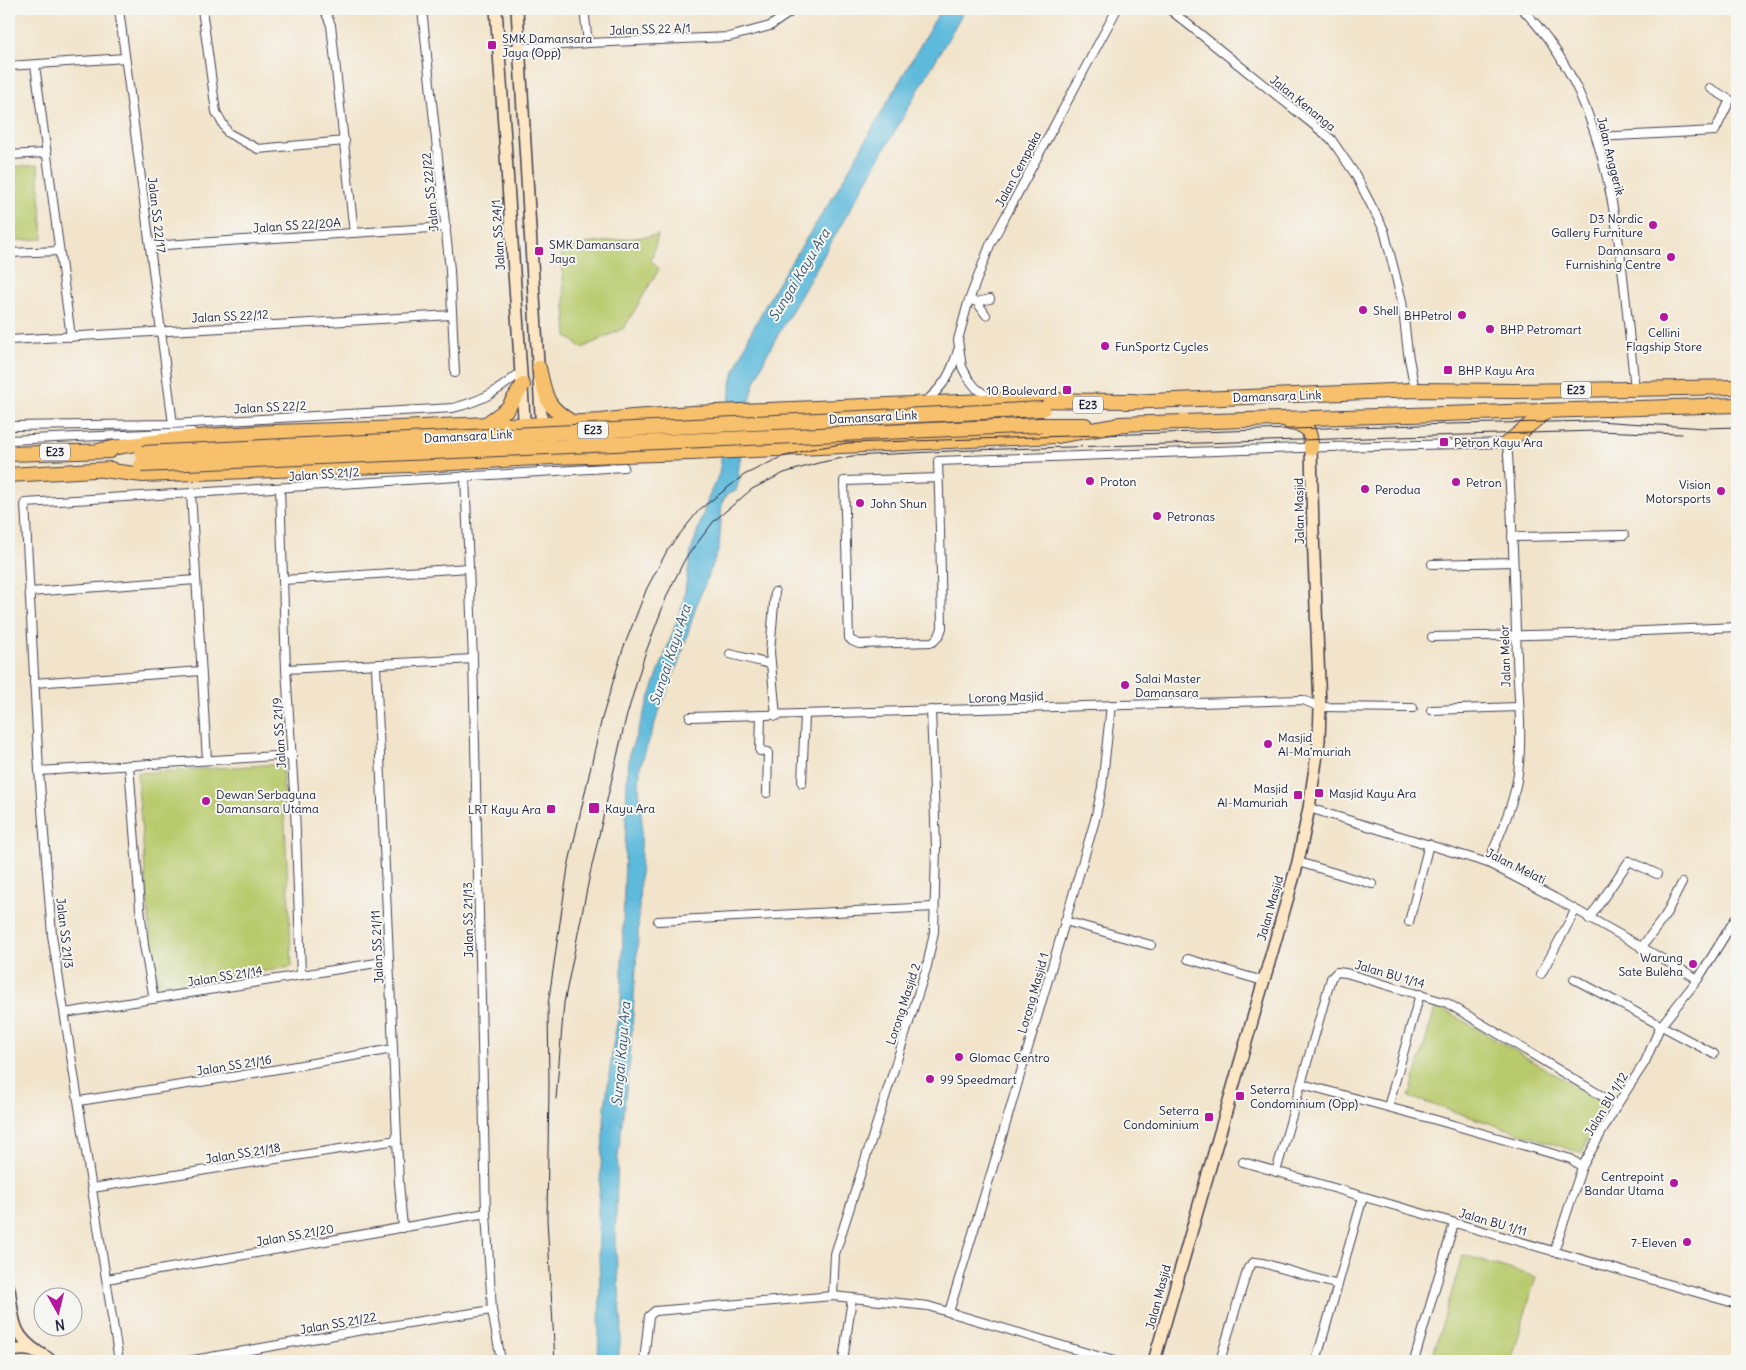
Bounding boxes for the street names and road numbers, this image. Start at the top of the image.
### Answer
street label: Jalan SS 22 A/1 [609,20,691,38]
street label: Jalan Kenanga [1267,72,1339,134]
street label: Jalan Anggerik [1594,115,1628,197]
street label: Jalan Cempaka [992,129,1044,209]
street label: Jalan SS 22/22 [418,151,442,232]
street label: Jalan SS 22/17 [145,176,169,254]
street label: Jalan SS 24/1 [488,199,508,271]
street label: Jalan SS 22/20A [253,214,342,236]
street label: Jalan SS 22/12 [191,306,269,326]
road number: E23 [1561,382,1591,398]
street label: Damansara Link [1232,387,1322,405]
road number: E23 [1073,396,1103,414]
street label: Jalan SS 22/2 [233,398,307,416]
street label: Damansara Link [828,407,918,427]
road number: E23 [578,422,608,438]
street label: Damansara Link [423,426,513,446]
road number: E23 [40,444,70,461]
street label: Jalan SS 21/2 [288,464,360,484]
street label: Jalan Masjid [1291,478,1307,544]
street label: Jalan Melor [1496,624,1514,688]
street label: Lorong Masjid [968,688,1044,706]
street label: Jalan SS 21/9 [269,697,289,769]
street label: Jalan Melati [1484,845,1548,887]
street label: Jalan Masjid [1254,874,1286,942]
street label: Jalan SS 21/13 [460,882,476,958]
street label: Jalan SS 21/3 [53,897,77,969]
street label: Jalan SS 21/11 [368,910,386,984]
street label: Lorong Masjid 1 [1014,951,1052,1035]
street label: Jalan BU 1/14 [1353,957,1427,991]
street label: Lorong Masjid 2 [883,961,923,1047]
street label: Jalan SS 21/14 [186,963,264,989]
street label: Jalan SS 21/16 [195,1052,273,1078]
street label: Jalan BU 1/12 [1581,1069,1631,1139]
street label: Jalan SS 21/18 [204,1140,282,1166]
street label: Jalan BU 1/11 [1457,1205,1529,1239]
street label: Jalan SS 21/20 [255,1221,335,1249]
street label: Jalan Masjid [1142,1263,1174,1331]
street label: Jalan SS 21/22 [299,1309,378,1337]

